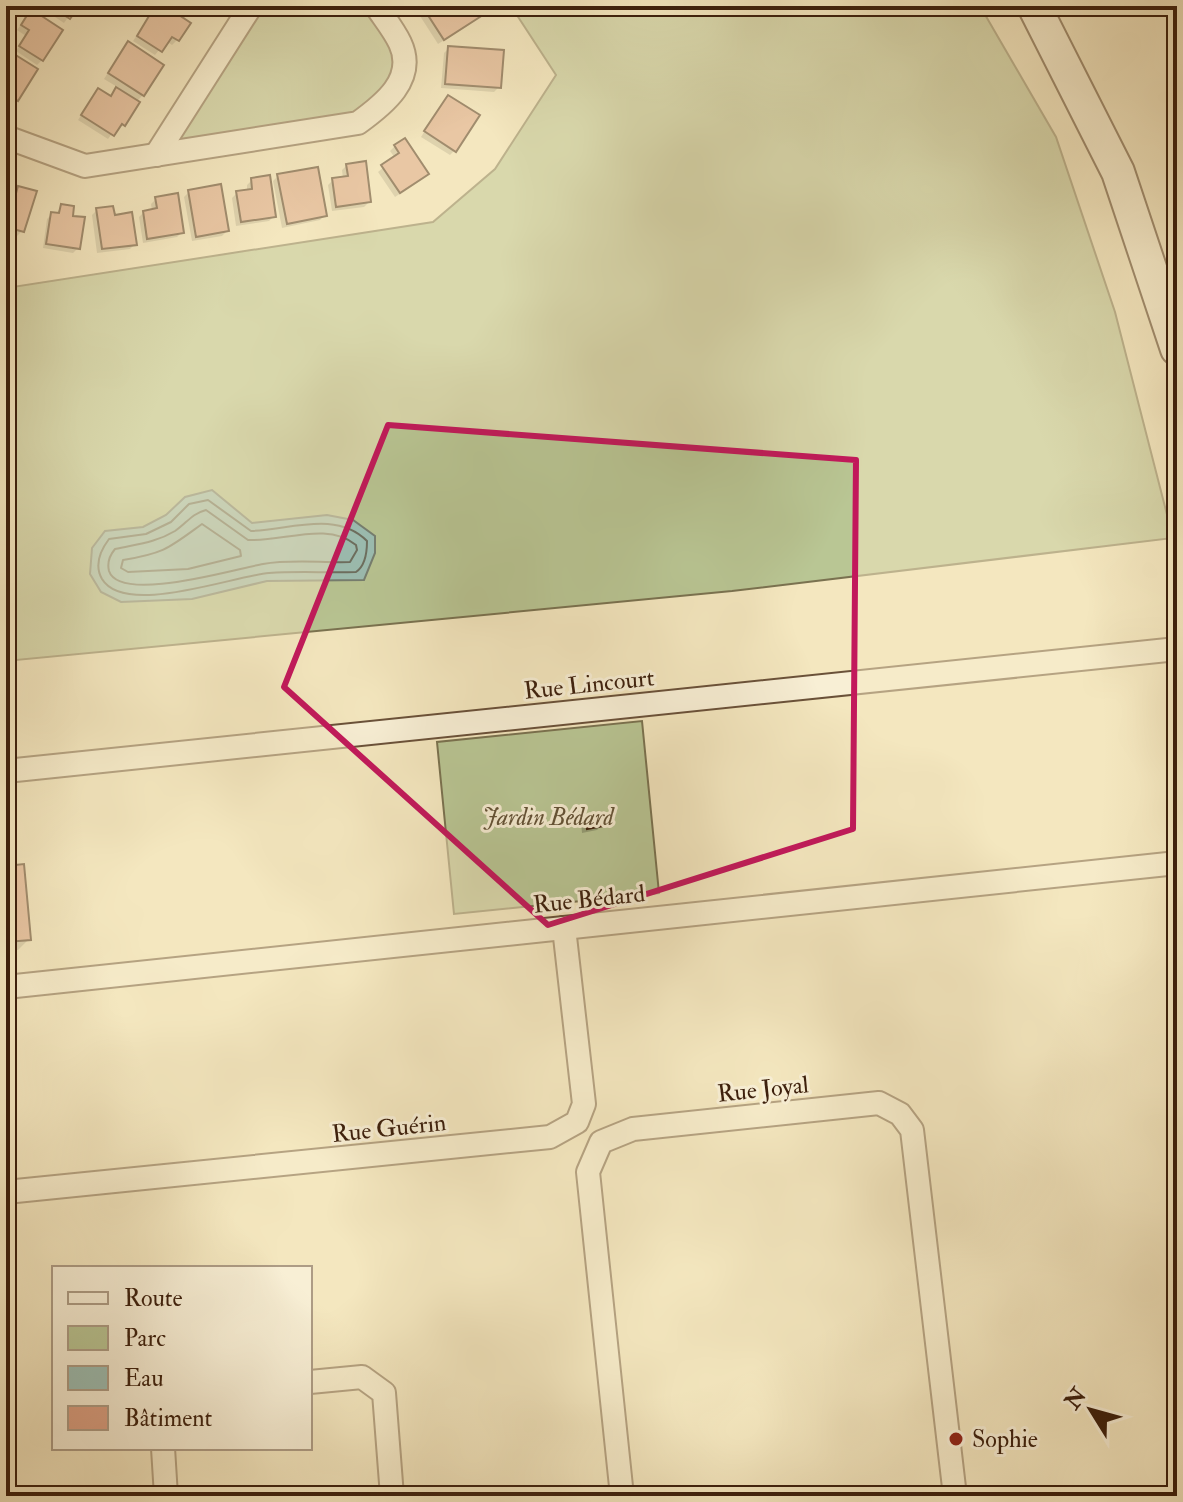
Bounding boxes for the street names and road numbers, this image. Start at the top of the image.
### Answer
street label: Rue Lincourt [522,662,656,707]
street label: Rue Bédard [531,878,647,921]
street label: Rue Joyal [716,1069,810,1110]
street label: Rue Guérin [330,1107,448,1150]

